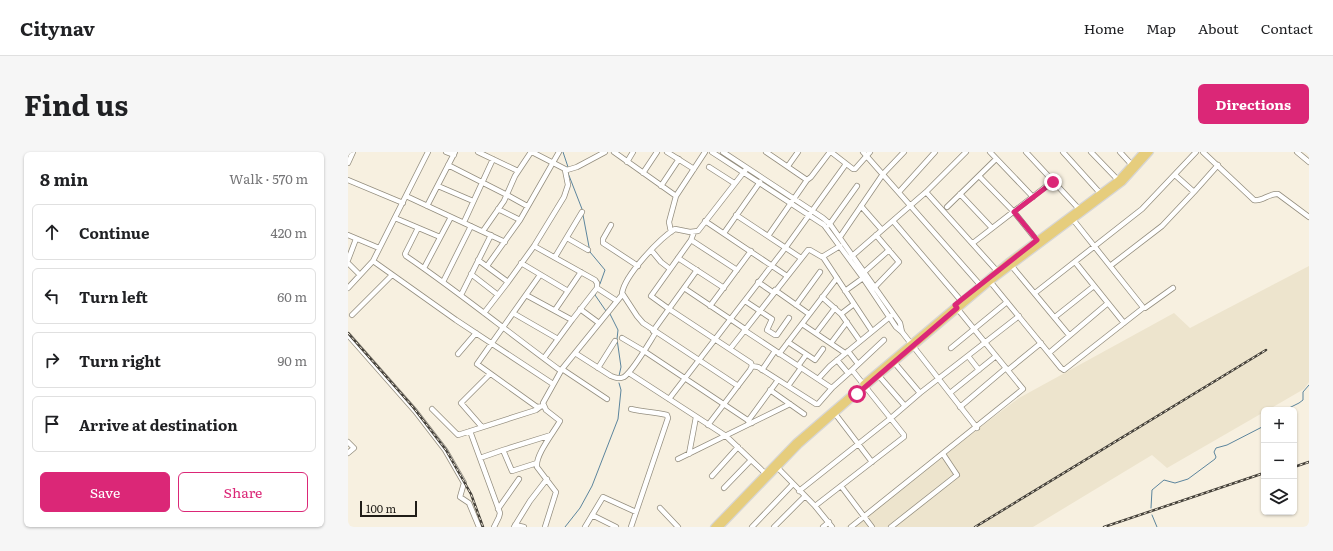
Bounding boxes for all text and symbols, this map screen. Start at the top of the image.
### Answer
text: Citynav [20,14,95,42]
text: Home [1084,18,1124,38]
text: Map [1146,18,1176,38]
text: About [1198,18,1239,38]
text: Contact [1261,18,1313,38]
text: Find us [24,83,128,125]
button: Directions [1198,84,1309,124]
text: 8 min [40,166,88,191]
text: Walk · 570 m [229,169,308,188]
route end [1044,173,1062,191]
icon: ahead [41,221,63,243]
text: Continue [79,221,149,244]
text: 420 m [271,223,307,242]
icon: left [41,285,63,307]
text: Turn left [79,285,148,308]
text: 60 m [277,287,307,306]
icon: right [41,349,63,371]
text: Turn right [79,349,161,372]
text: 90 m [277,351,307,370]
route start [848,385,866,403]
map controls [1261,407,1297,515]
button: + [1261,407,1297,443]
icon: arrive [41,413,63,435]
text: Arrive at destination [79,413,238,436]
button: − [1261,443,1297,479]
button: Save [40,472,170,512]
button: Share [178,472,308,512]
button: layers [1261,479,1297,515]
scale bar [360,499,417,518]
text: 100 m [366,500,396,516]

